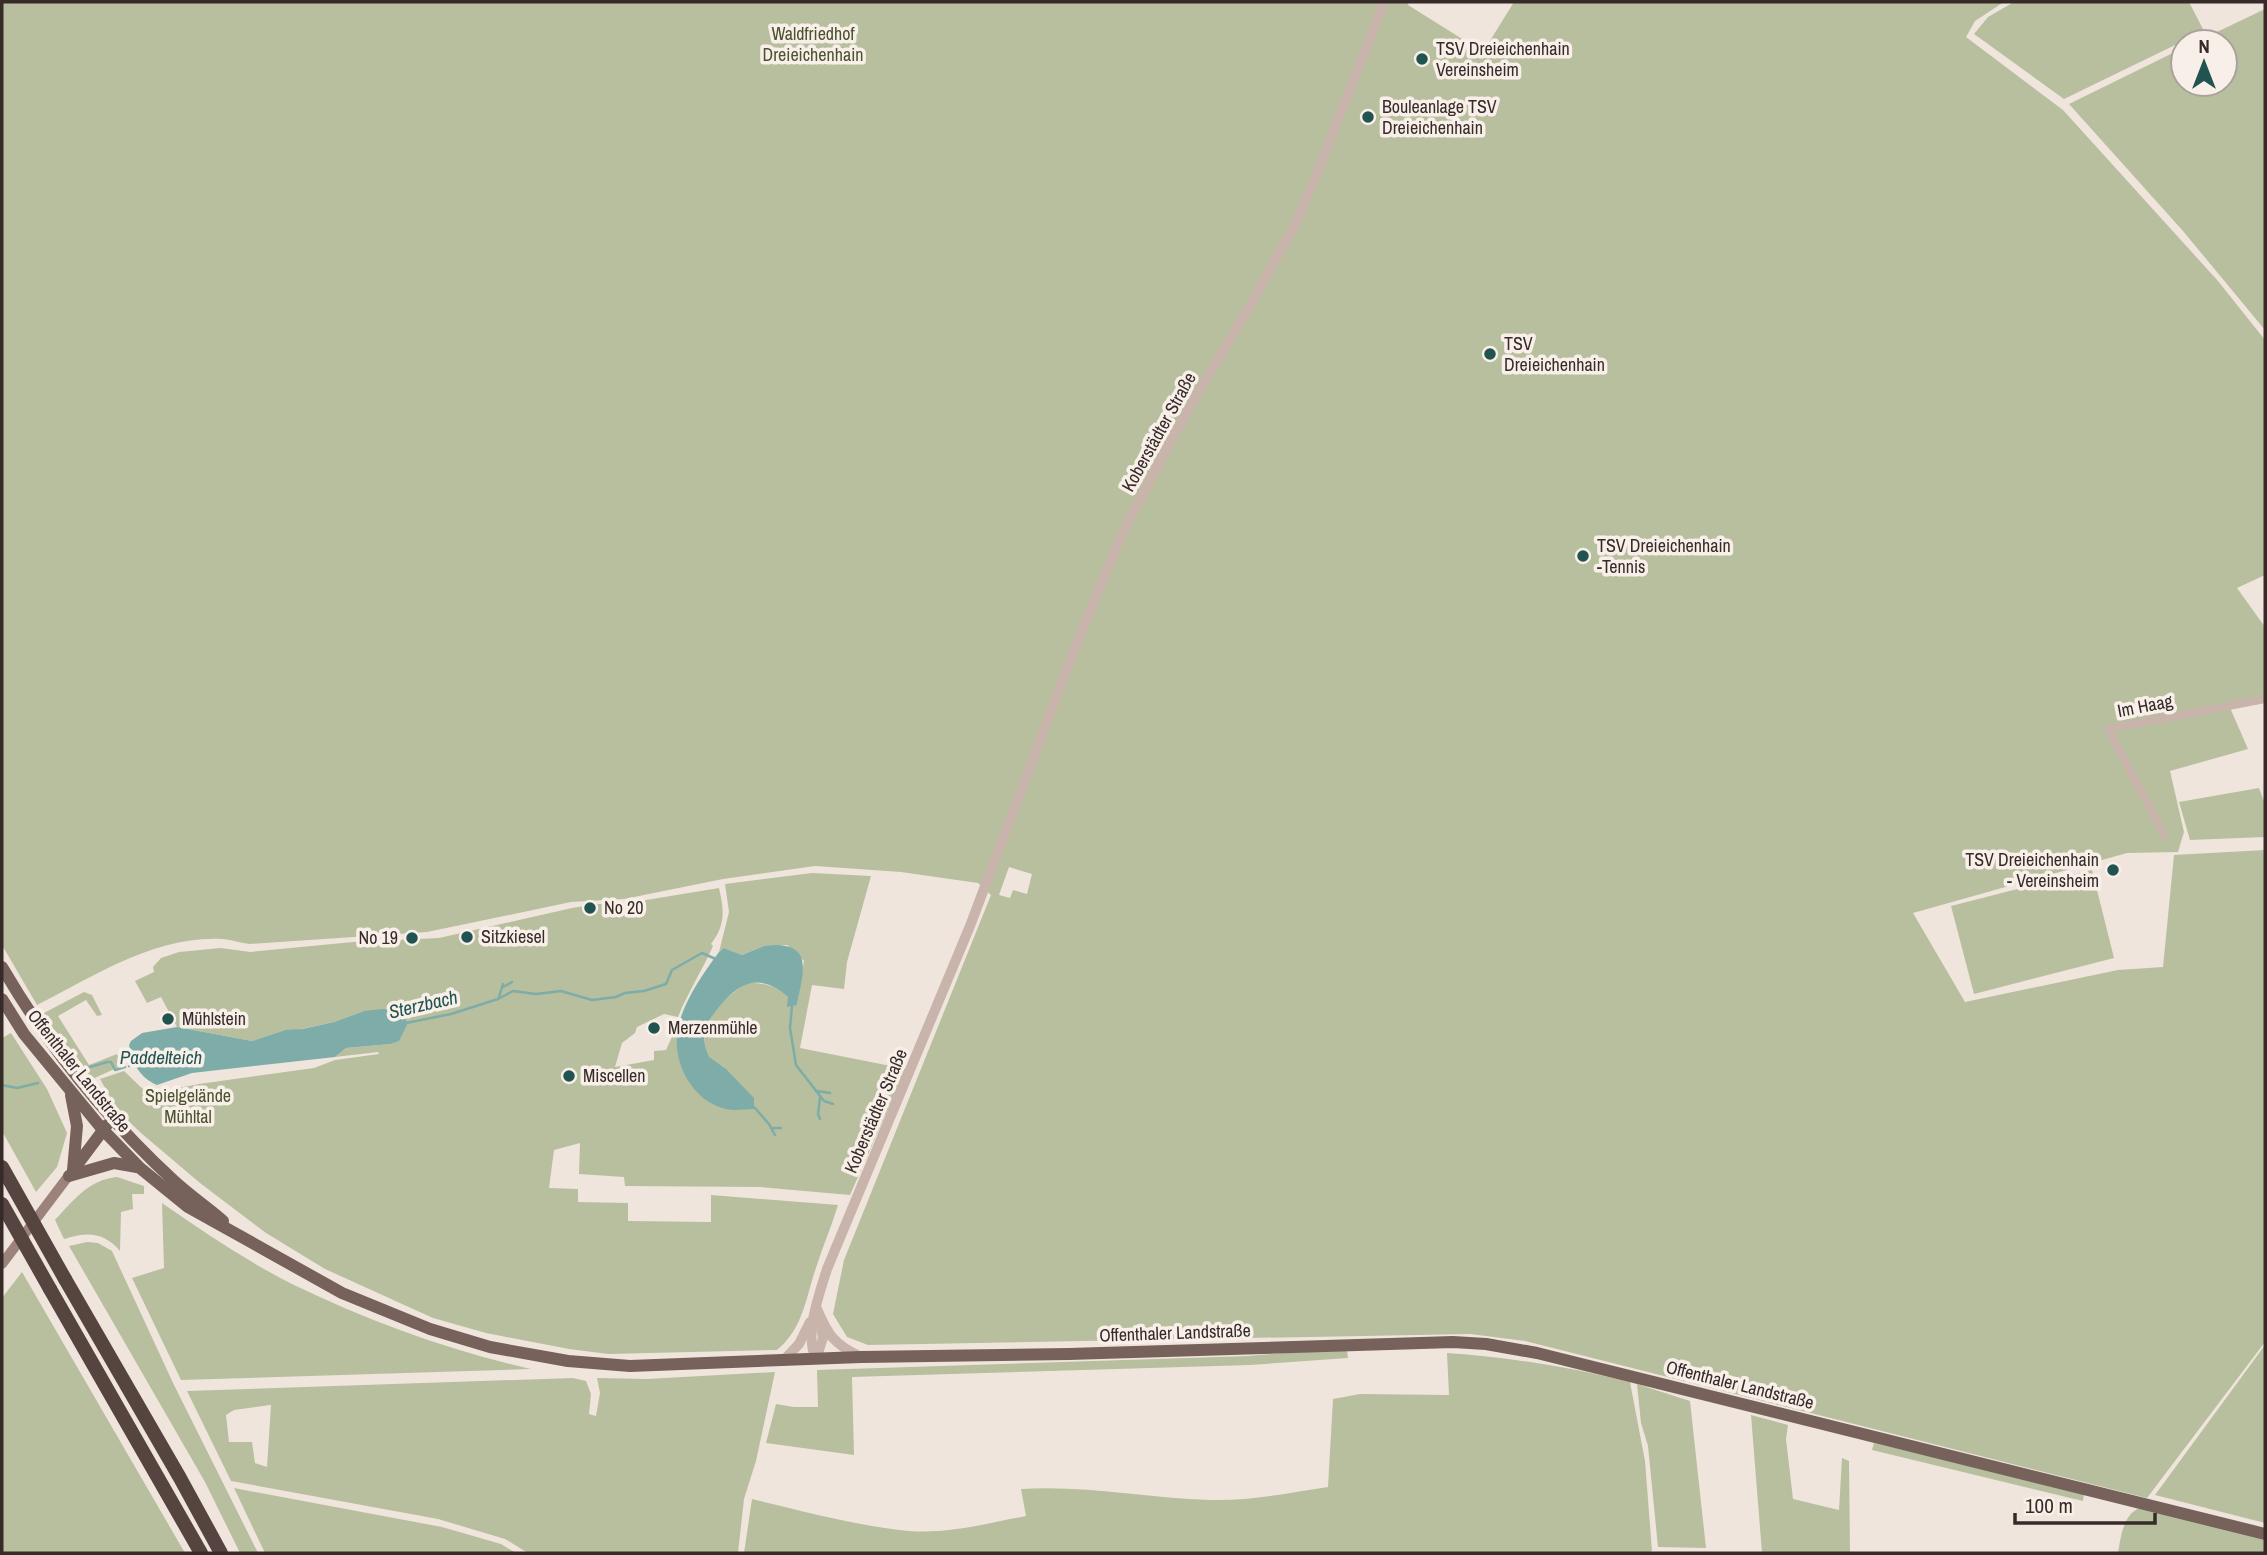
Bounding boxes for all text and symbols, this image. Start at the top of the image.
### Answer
park label: Waldfriedhof Dreieichenhain [763,21,863,67]
north arrow [2169,28,2239,98]
text: N [2198,33,2210,59]
place label: TSV Dreieichenhain Vereinsheim [1436,36,1570,82]
marker: TSV Dreieichenhain Vereinsheim [1414,51,1430,67]
place label: Bouleanlage TSV Dreieichenhain [1382,94,1497,140]
marker: Bouleanlage TSV Dreieichenhain [1360,109,1376,125]
place label: TSV Dreieichenhain [1504,331,1605,377]
marker: TSV Dreieichenhain [1482,346,1498,362]
street label: Koberstädter Straße [1115,368,1202,496]
place label: TSV Dreieichenhain -Tennis [1597,533,1731,579]
marker: TSV Dreieichenhain -Tennis [1575,548,1591,564]
street label: Im Haag [2115,688,2175,723]
place label: TSV Dreieichenhain - Vereinsheim [1965,847,2099,893]
marker: TSV Dreieichenhain - Vereinsheim [2105,862,2121,878]
place label: No 20 [604,895,643,920]
marker: No 20 [582,900,598,916]
place label: Sitzkiesel [481,924,545,949]
place label: No 19 [359,925,398,950]
marker: Sitzkiesel [459,929,475,945]
marker: No 19 [404,930,420,946]
water label: Sterzbach [386,983,460,1025]
street label: Offenthaler Landstraße [22,1004,137,1137]
place label: Mühlstein [182,1006,246,1031]
marker: Mühlstein [160,1011,176,1027]
place label: Merzenmühle [668,1015,757,1040]
marker: Merzenmühle [646,1020,662,1036]
water label: Paddelteich [120,1044,202,1070]
street label: Koberstädter Straße [838,1045,913,1177]
place label: Miscellen [583,1063,645,1088]
marker: Miscellen [561,1068,577,1084]
park label: Spielgelände Mühltal [145,1083,231,1129]
street label: Offenthaler Landstraße [1099,1317,1251,1348]
street label: Offenthaler Landstraße [1664,1354,1817,1415]
scale bar [2015,1482,2155,1526]
text: 100 m [2025,1491,2073,1520]

